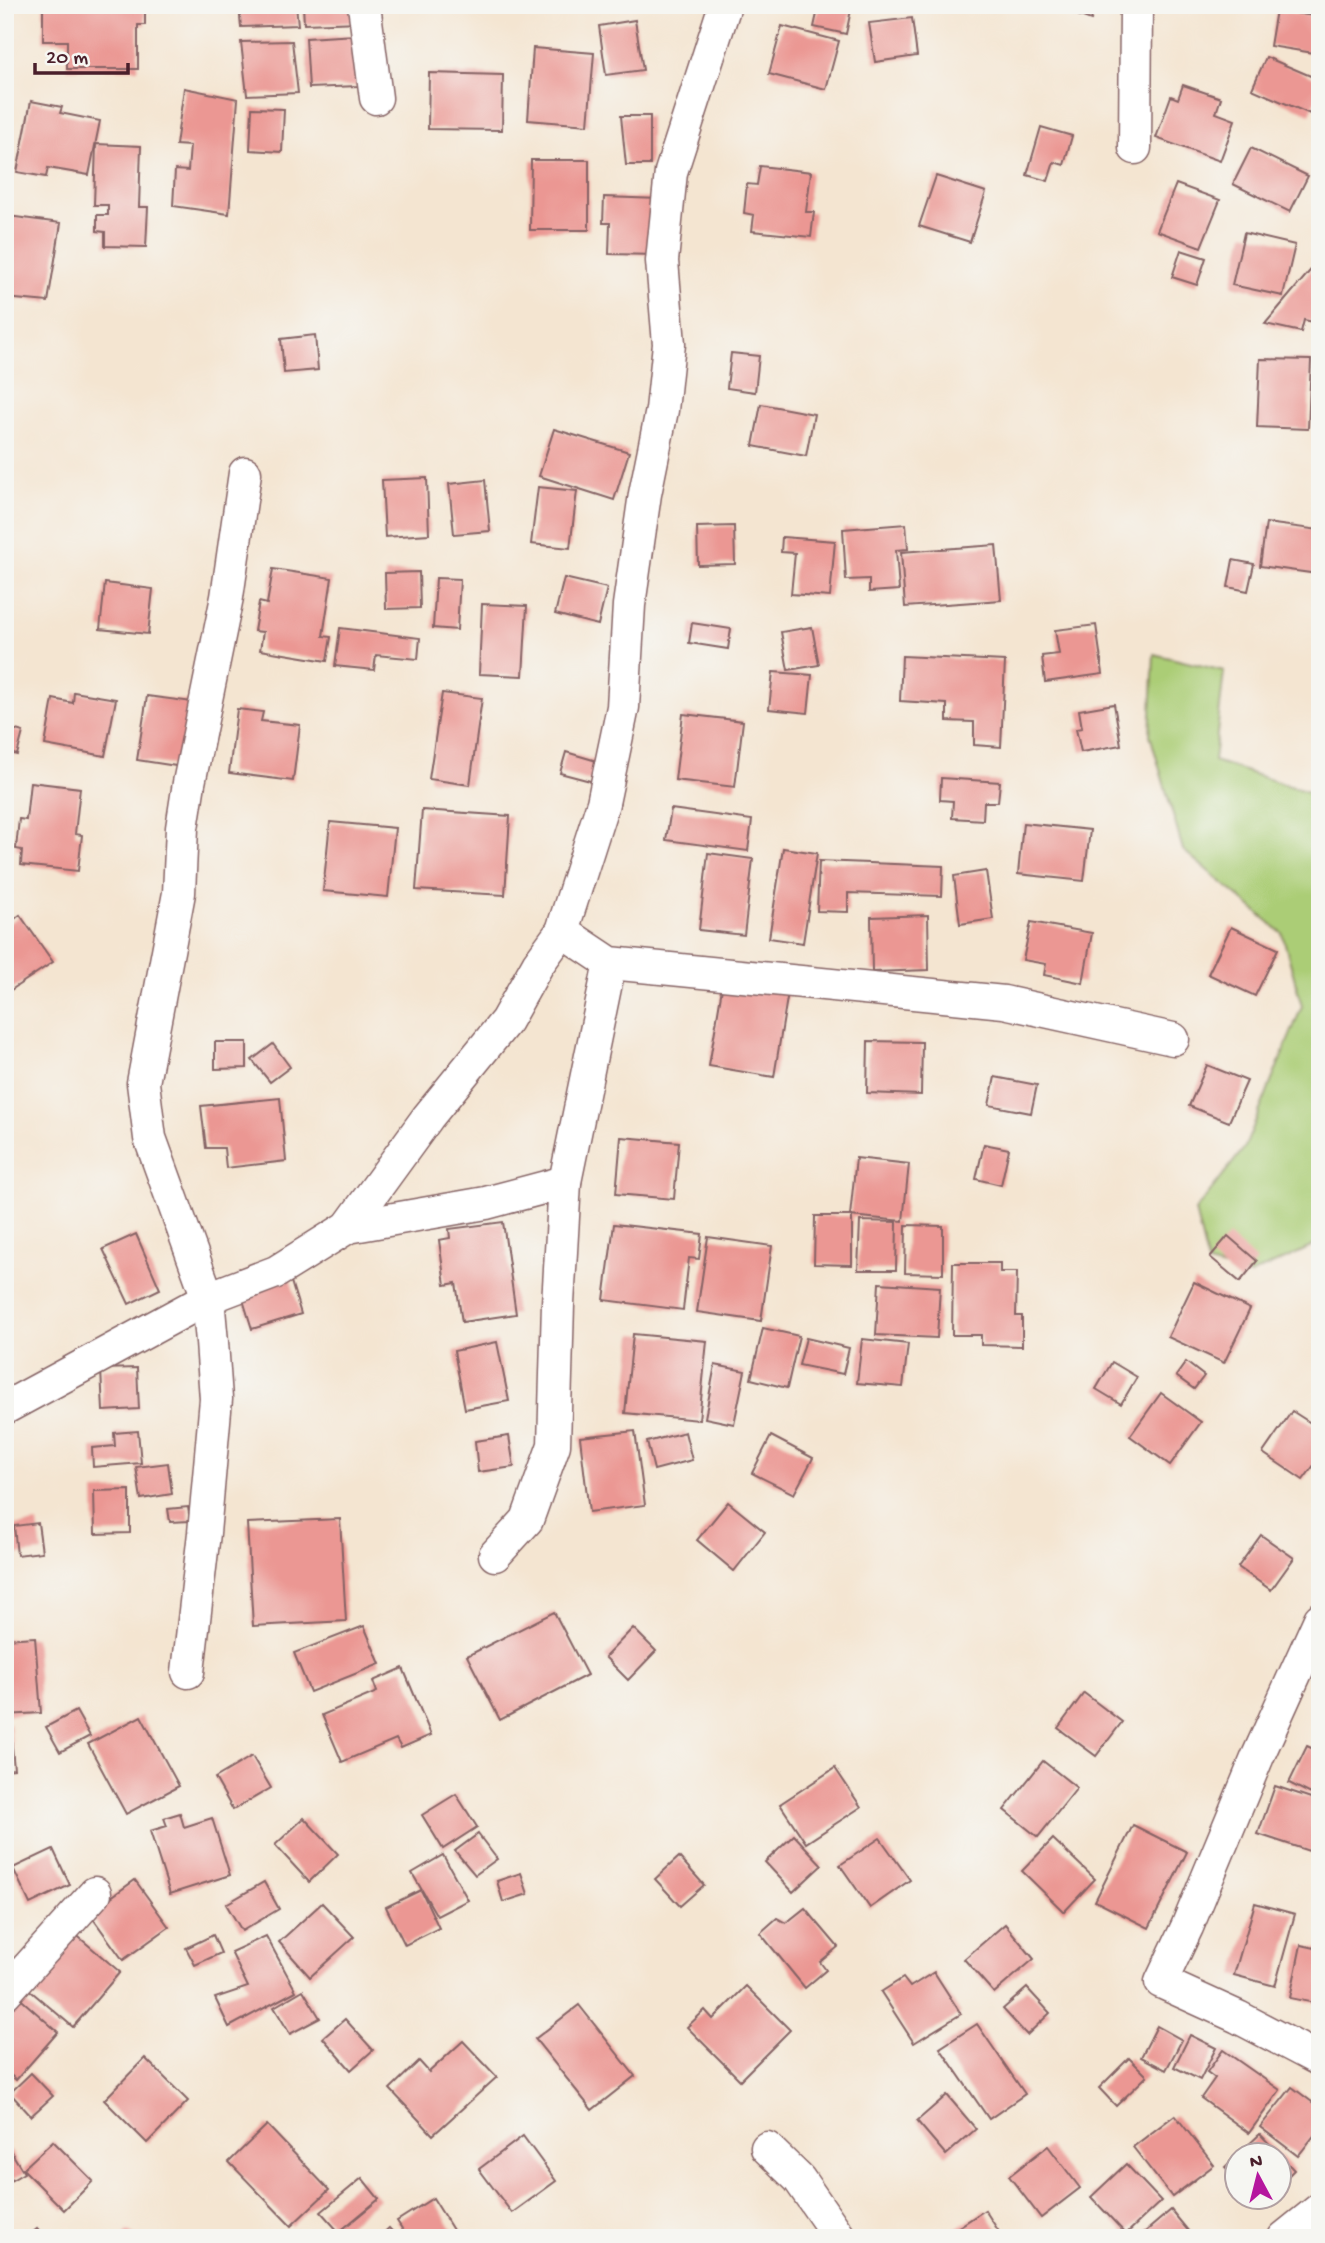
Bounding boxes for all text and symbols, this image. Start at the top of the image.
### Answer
scale bar [35,32,128,76]
text: 20 m [46,47,88,72]
north arrow [1224,2142,1294,2212]
text: N [1249,2150,1264,2175]

